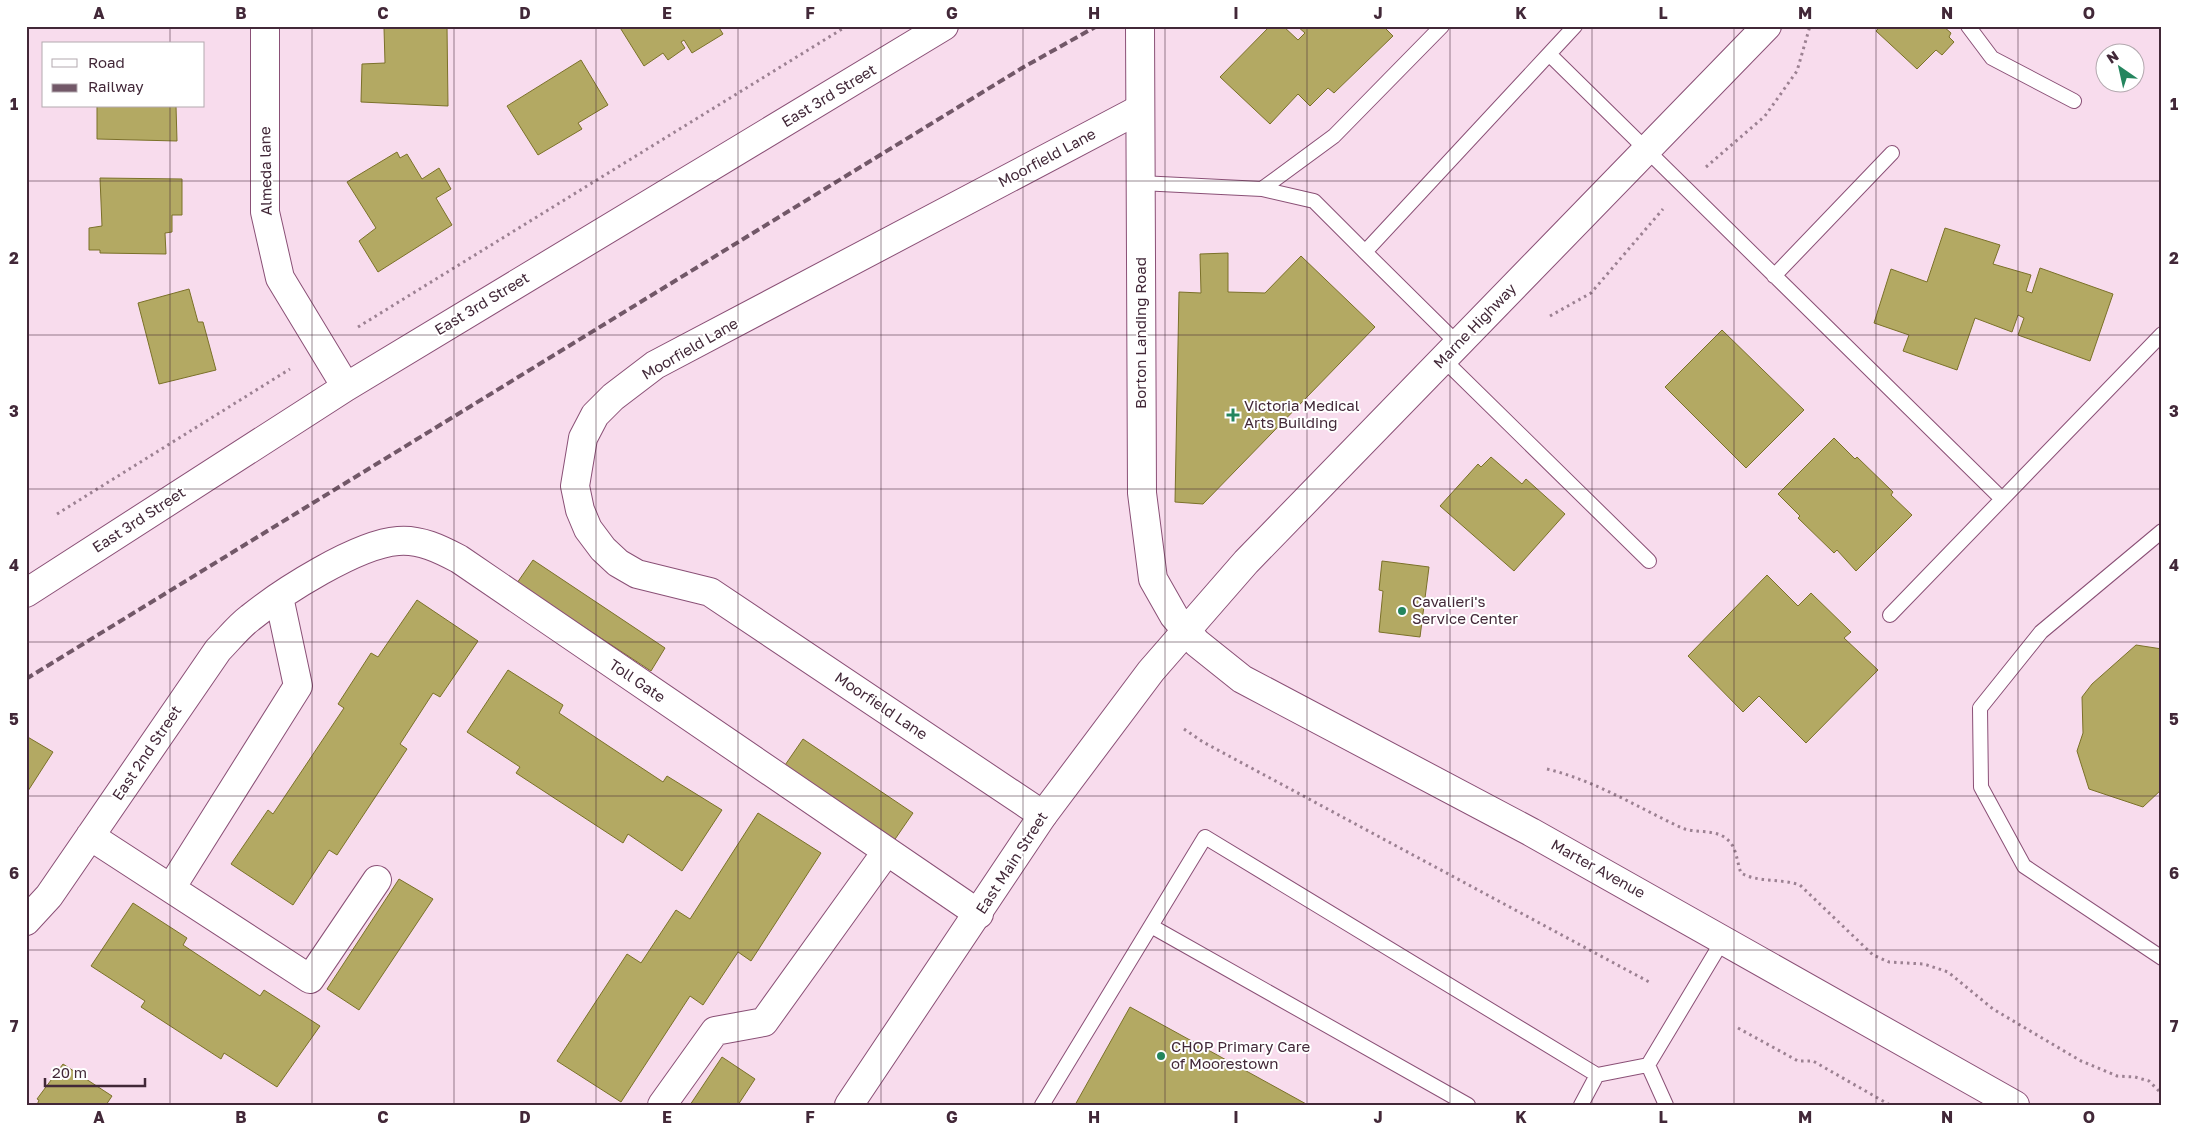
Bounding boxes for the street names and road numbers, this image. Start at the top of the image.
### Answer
street label: East 3rd Street [778,60,879,130]
street label: Moorfield Lane [995,124,1099,190]
street label: Almeda lane [255,126,275,216]
street label: Borton Landing Road [1131,257,1149,409]
street label: East 3rd Street [431,268,532,338]
street label: Marne Highway [1429,279,1520,371]
street label: Moorfield Lane [638,313,741,383]
street label: East 3rd Street [89,482,188,556]
street label: Toll Gate [606,655,669,706]
street label: Moorfield Lane [832,668,932,743]
street label: East 2nd Street [108,702,185,803]
street label: East Main Street [971,808,1051,917]
street label: Marter Avenue [1548,835,1649,902]

